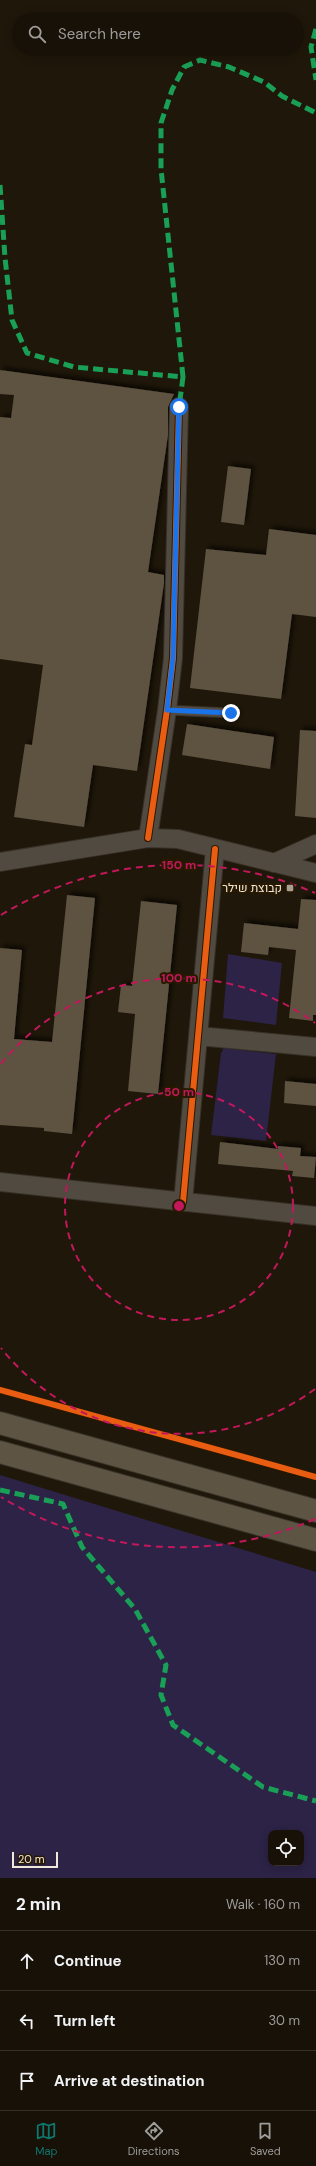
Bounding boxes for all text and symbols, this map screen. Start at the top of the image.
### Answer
search box [12,12,304,56]
icon: search [26,23,48,45]
text: Search here [58,24,141,44]
route start [170,398,188,416]
route end [222,704,240,722]
text: 150 m [162,857,196,873]
place label: קבוצת שילר [222,880,282,896]
marker: קבוצת שילר [285,883,295,893]
text: 100 m [161,970,197,986]
text: 50 m [164,1084,194,1100]
centre of rings [172,1199,186,1213]
map controls [268,1830,304,1866]
button: locate [268,1830,304,1866]
scale bar [12,1850,58,1869]
text: 20 m [18,1852,44,1866]
text: 2 min [16,1893,61,1915]
text: Walk · 160 m [226,1896,300,1913]
icon: ahead [16,1950,38,1972]
text: Continue [54,1951,122,1971]
text: 130 m [264,1952,300,1969]
icon: left [16,2010,38,2032]
text: Turn left [54,2011,115,2031]
text: 30 m [268,2012,300,2029]
icon: arrive [16,2070,38,2092]
text: Arrive at destination [54,2071,205,2091]
tab: Map [35,2120,57,2158]
tab: Directions [128,2120,180,2158]
tab: Saved [250,2120,281,2158]

